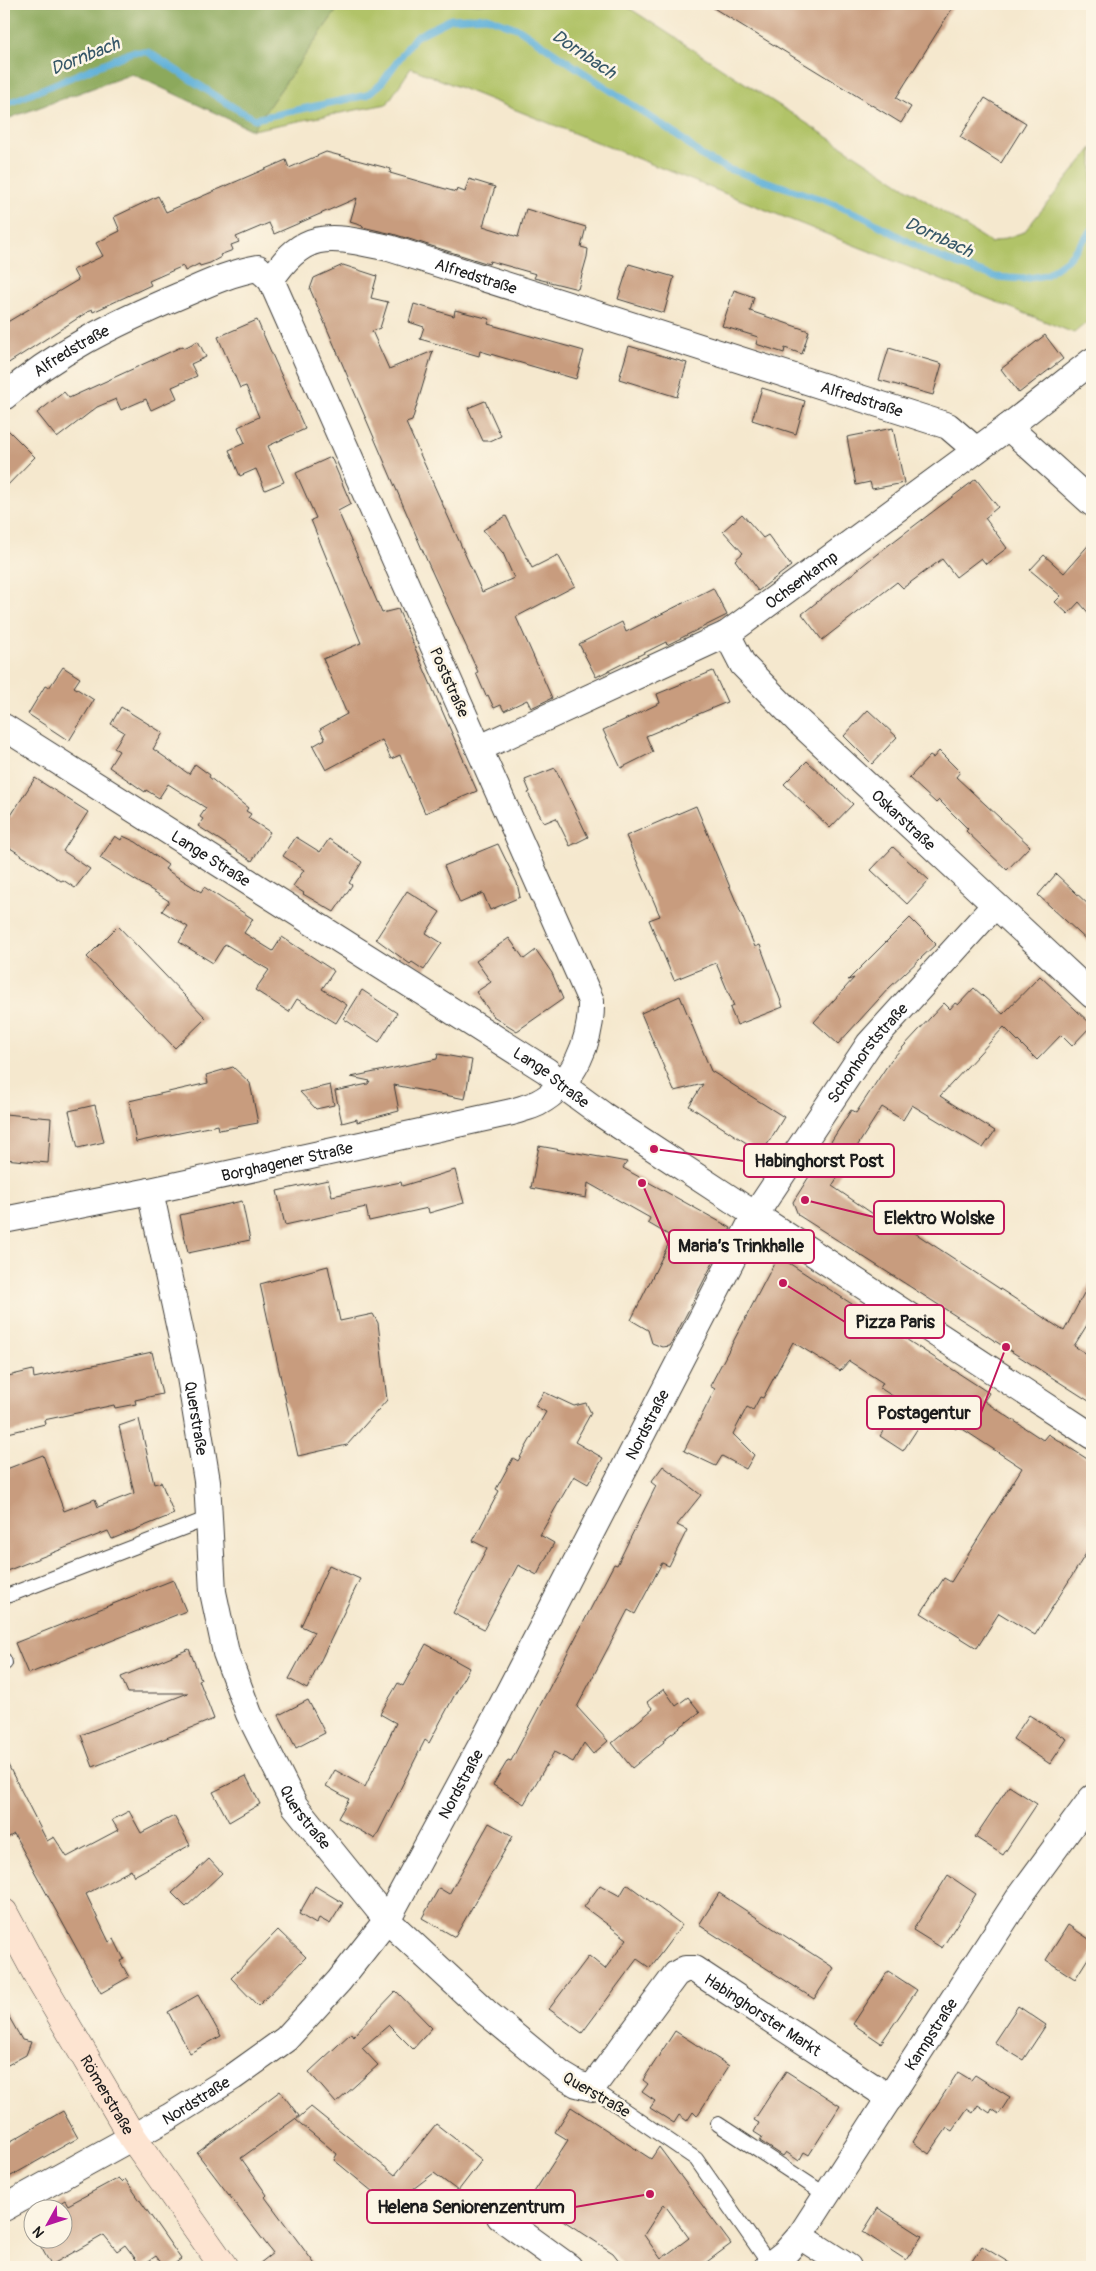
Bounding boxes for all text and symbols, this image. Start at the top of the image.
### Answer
water label: Dornbach [547,25,621,85]
water label: Dornbach [47,32,124,81]
water label: Dornbach [901,212,978,264]
street label: Alfredstraße [432,254,520,299]
street label: Alfredstraße [30,321,113,382]
street label: Alfredstraße [818,377,905,422]
street label: Ochsenkamp [761,547,842,614]
street label: Poststraße [425,644,473,721]
street label: Oskarstraße [867,786,939,855]
street label: Lange Straße [167,826,254,892]
street label: Schonhorststraße [823,999,913,1107]
street label: Lange Straße [509,1043,593,1113]
street label: Borghagener Straße [220,1138,355,1186]
callout: Habinghorst Post [744,1144,894,1177]
text: Habinghorst Post [754,1150,885,1173]
callout: Elektro Wolske [874,1201,1004,1234]
text: Elektro Wolske [884,1207,995,1230]
callout: Maria’s Trinkhalle [669,1230,814,1263]
text: Maria’s Trinkhalle [678,1235,805,1258]
callout: Pizza Paris [845,1305,944,1338]
text: Pizza Paris [855,1311,936,1334]
street label: Querstraße [180,1380,212,1457]
street label: Nordstraße [621,1386,674,1463]
callout: Postagentur [867,1396,981,1429]
text: Postagentur [877,1402,971,1425]
street label: Nordstraße [434,1746,488,1823]
street label: Querstraße [275,1782,335,1854]
street label: Habinghorster Markt [700,1970,825,2061]
street label: Kampstraße [901,1995,962,2075]
street label: Römerstraße [75,2052,138,2139]
street label: Querstraße [559,2068,634,2122]
street label: Nordstraße [159,2072,234,2130]
callout: Helena Seniorenzentrum [367,2190,575,2223]
text: Helena Seniorenzentrum [377,2196,565,2219]
north arrow [22,2198,72,2248]
text: N [29,2223,48,2241]

